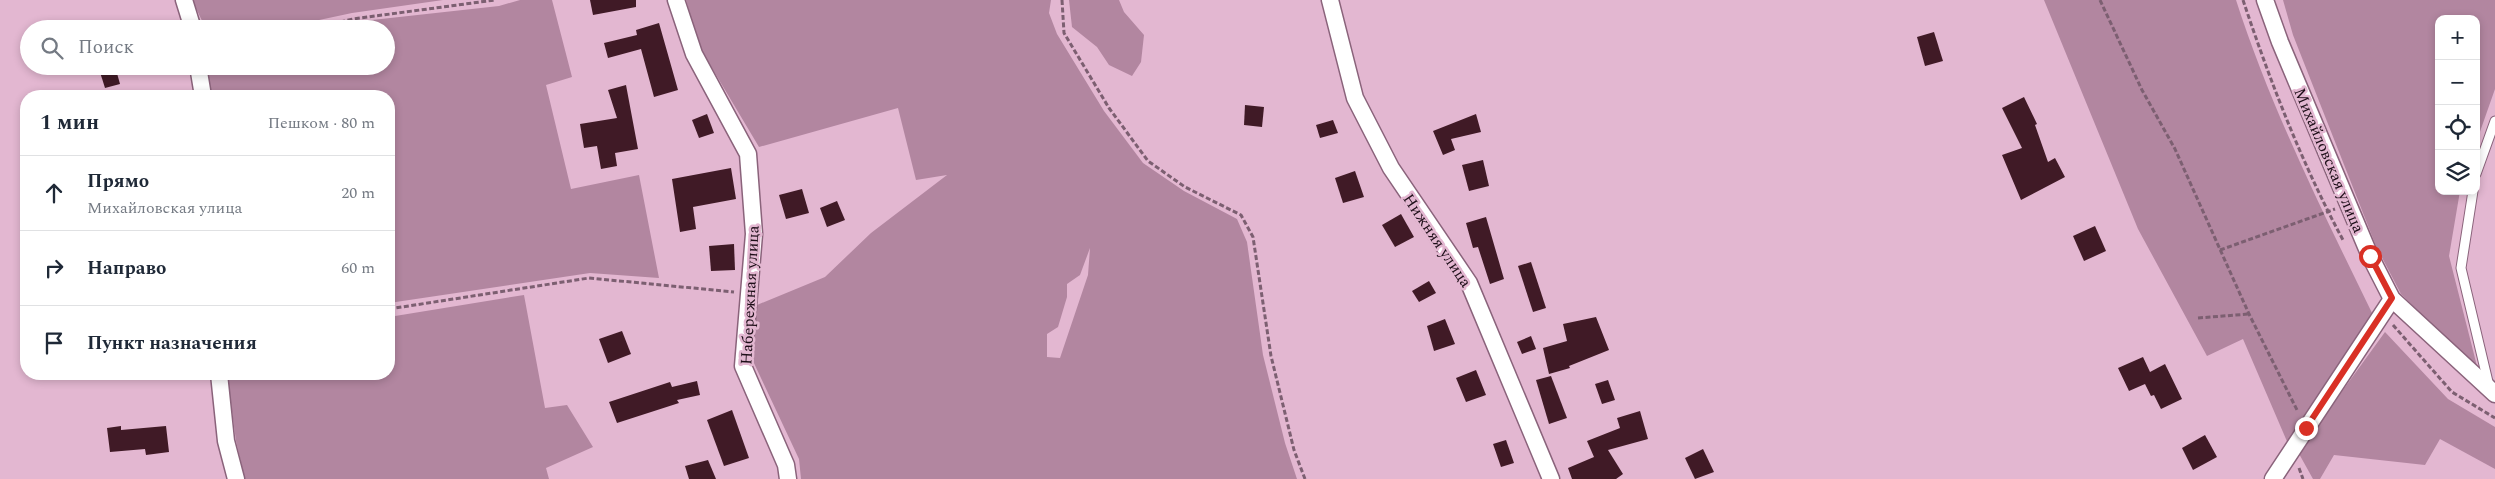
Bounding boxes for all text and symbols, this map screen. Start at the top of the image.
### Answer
map controls [2435,15,2480,195]
button: + [2435,15,2480,60]
search box [20,20,395,75]
text: Поиск [78,33,134,62]
icon: search [38,34,66,62]
button: − [2435,60,2480,105]
street label: Михайловская улица [2288,84,2371,237]
button: locate [2435,105,2480,150]
text: 1 мин [40,107,99,139]
text: Пешком · 80 m [268,111,375,135]
button: layers [2435,150,2480,195]
text: Прямо [87,167,149,196]
icon: ahead [40,179,68,207]
text: 20 m [341,181,375,205]
street label: Нижняя улица [1397,189,1478,292]
text: Михайловская улица [87,196,242,220]
street label: Набережная улица [734,225,766,365]
route start [2359,245,2382,268]
icon: right [40,254,68,282]
text: Направо [87,254,166,283]
text: 60 m [341,256,375,280]
icon: arrive [40,329,68,357]
text: Пункт назначения [87,329,257,358]
route end [2295,417,2318,440]

